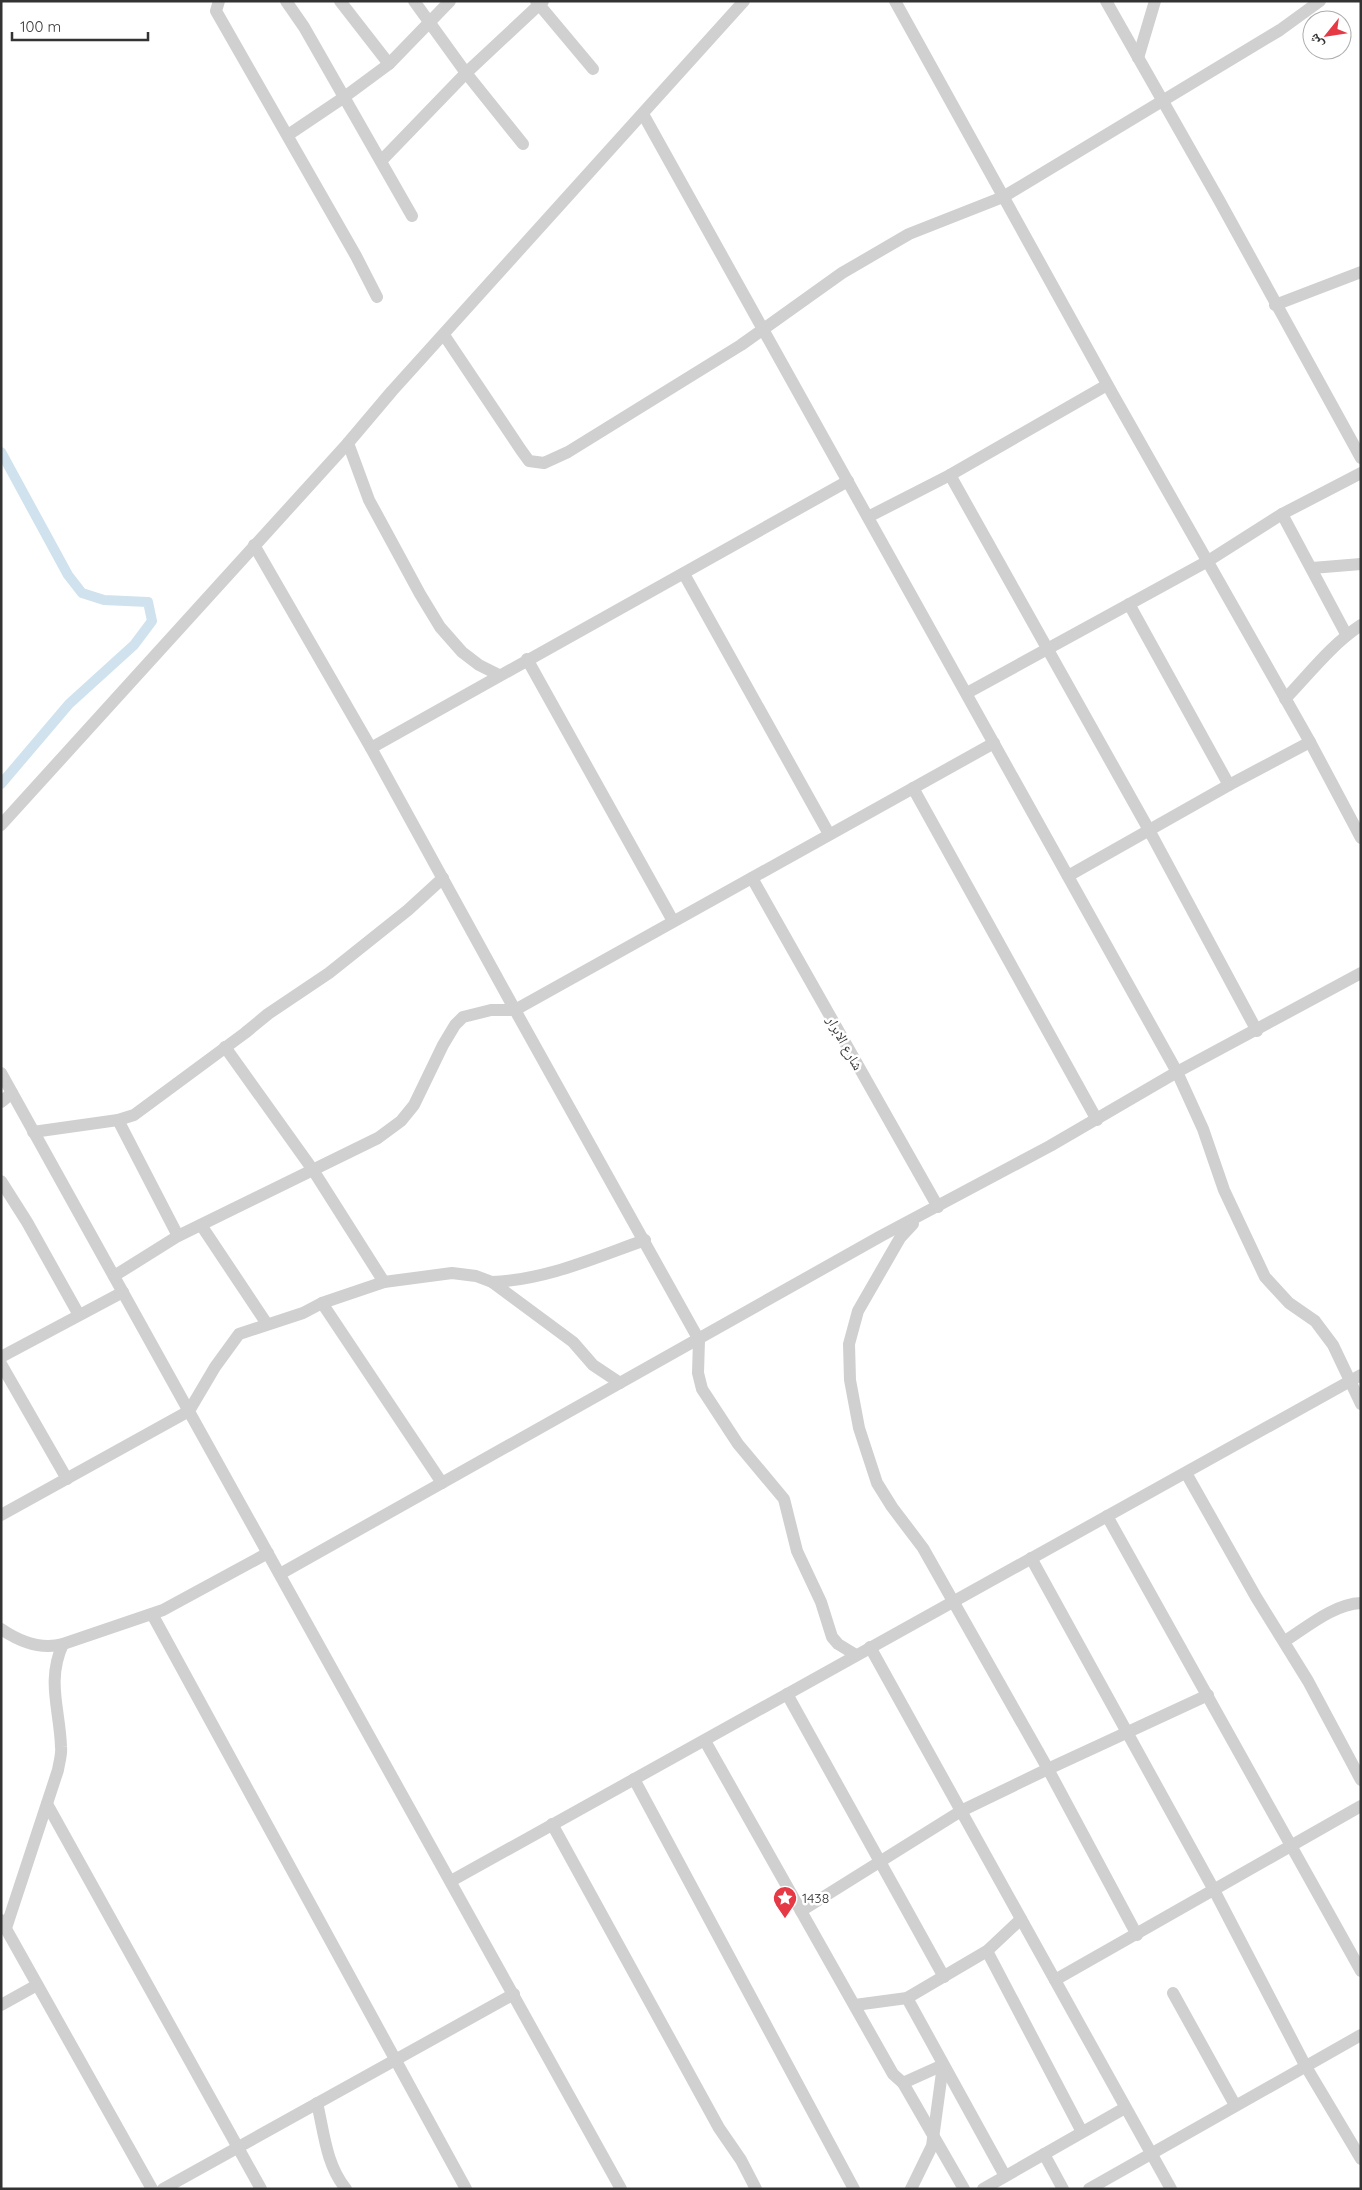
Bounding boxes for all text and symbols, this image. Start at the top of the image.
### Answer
scale bar [12,10,149,42]
north arrow [1302,10,1352,60]
text: 100 m [20,17,61,36]
text: ش [1304,30,1327,52]
street label: شارع الابرار [821,1012,867,1074]
place icon: 1438 [772,1885,798,1919]
place label: 1438 [802,1889,829,1907]

